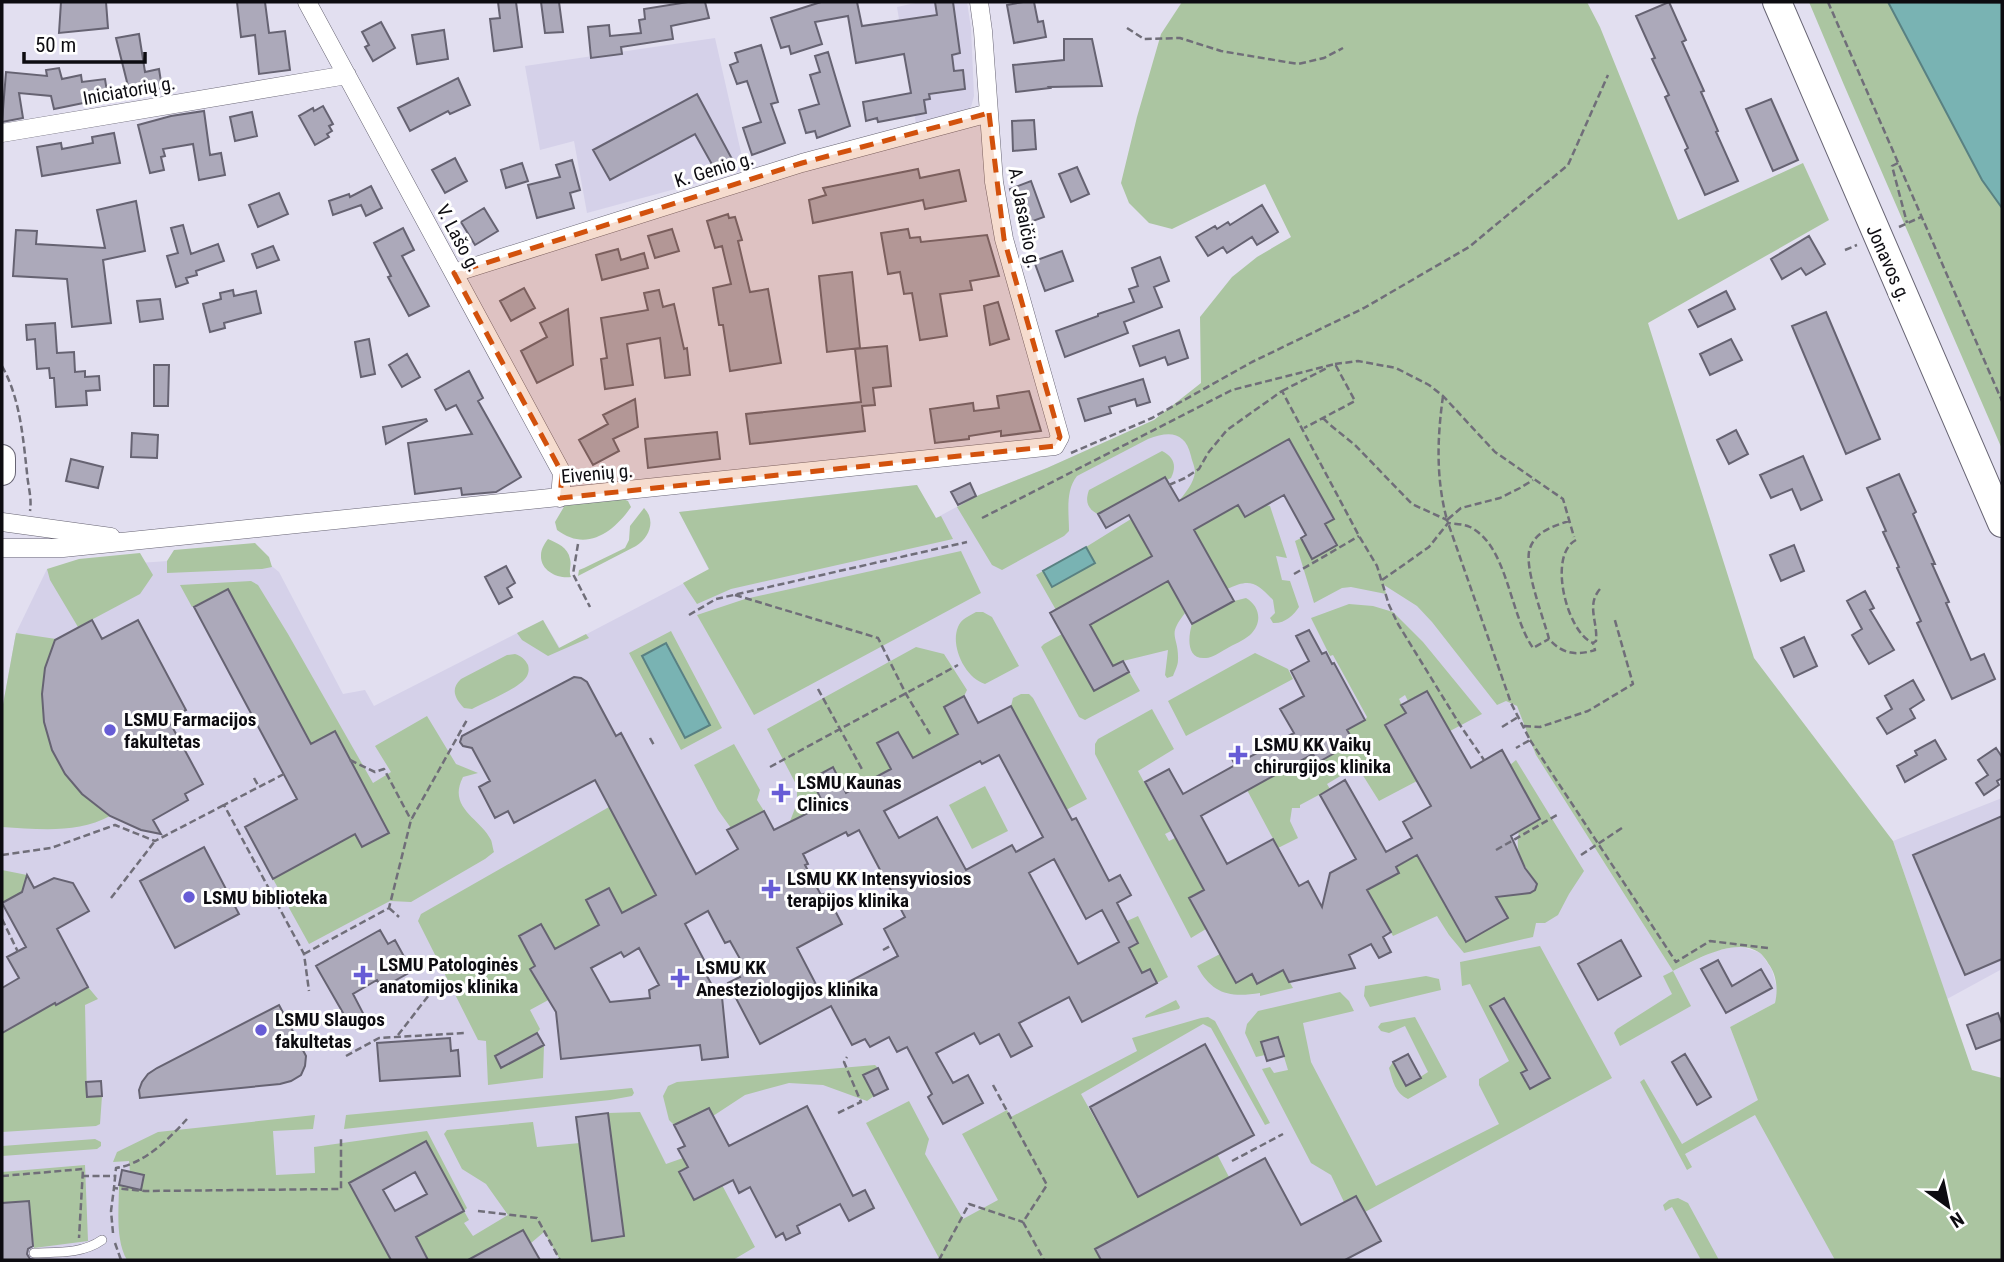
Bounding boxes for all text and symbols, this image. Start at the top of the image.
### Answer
scale bar [24,21,145,65]
text: 50 m [35,33,76,57]
street label: Iniciatorių g. [81,71,177,110]
street label: K. Genio g. [672,147,757,192]
street label: A. Jasaičio g. [1003,166,1046,270]
street label: V. Lašo g. [431,201,486,276]
street label: Jonavos g. [1861,221,1916,305]
street label: Eivenių g. [560,459,634,488]
place label: LSMU Farmacijos fakultetas [124,708,256,753]
marker: LSMU Farmacijos fakultetas [102,722,118,738]
place label: LSMU KK Vaikų chirurgijos klinika [1254,733,1391,778]
marker: LSMU KK Vaikų chirurgijos klinika [1228,745,1248,765]
place label: LSMU Kaunas Clinics [797,771,902,816]
marker: LSMU Kaunas Clinics [771,783,791,803]
place label: LSMU KK Intensyviosios terapijos klinika [787,867,971,912]
marker: LSMU KK Intensyviosios terapijos klinika [761,879,781,899]
place label: LSMU biblioteka [203,886,328,909]
marker: LSMU biblioteka [181,889,197,905]
place label: LSMU Patologinės anatomijos klinika [379,953,518,998]
place label: LSMU KK Anesteziologijos klinika [696,956,878,1001]
marker: LSMU Patologinės anatomijos klinika [353,965,373,985]
marker: LSMU KK Anesteziologijos klinika [670,968,690,988]
place label: LSMU Slaugos fakultetas [275,1008,385,1053]
marker: LSMU Slaugos fakultetas [253,1022,269,1038]
north arrow [1913,1171,1983,1241]
text: N [1946,1207,1968,1233]

